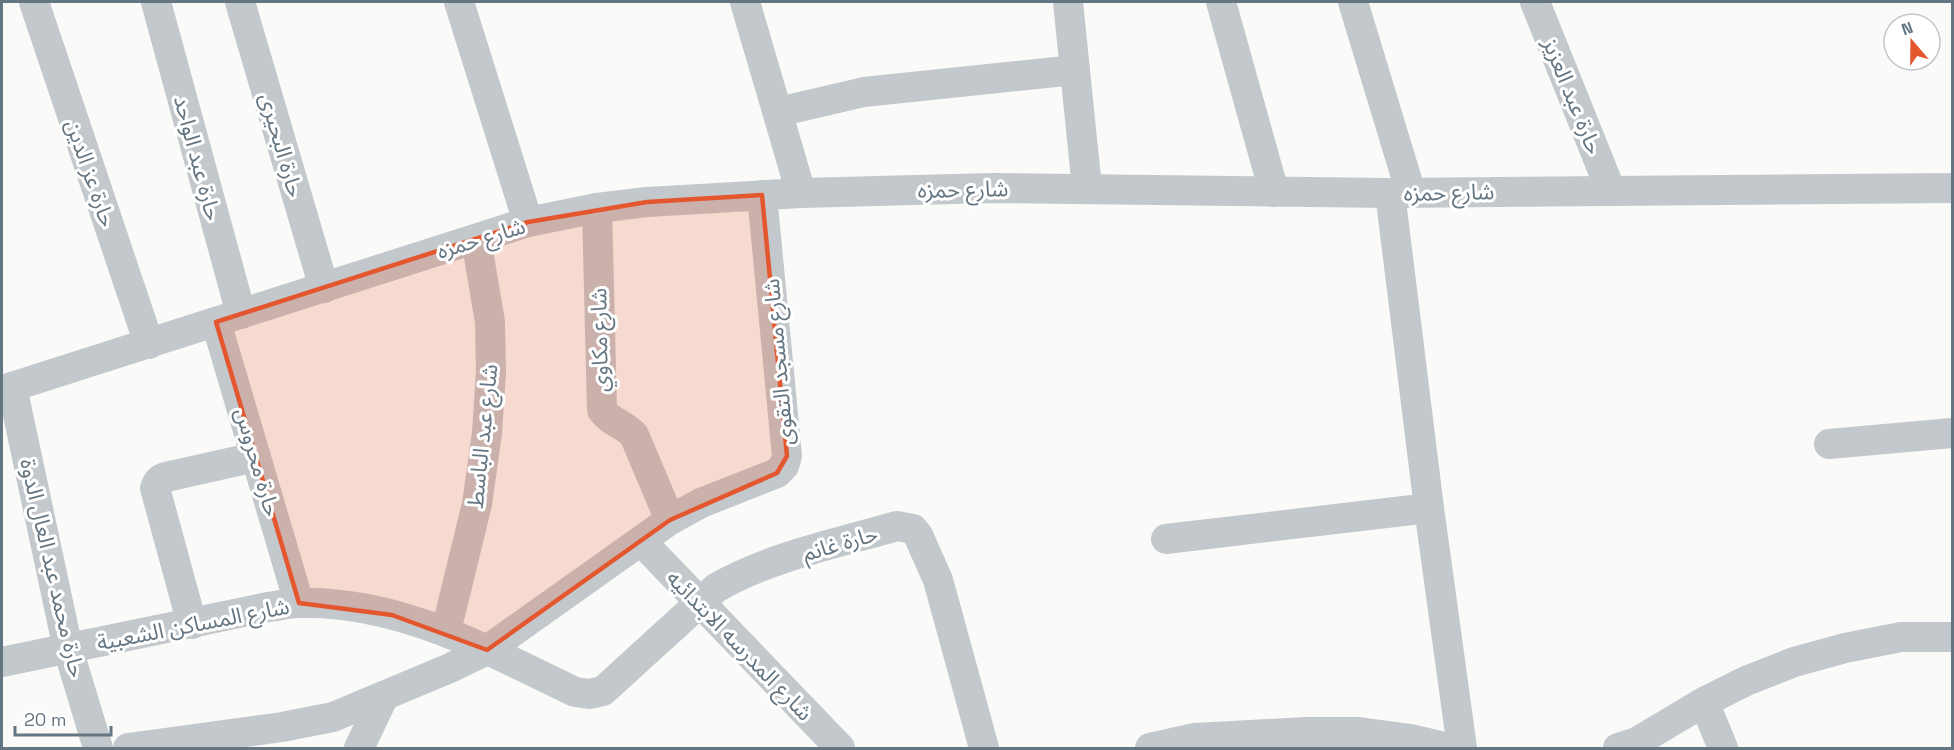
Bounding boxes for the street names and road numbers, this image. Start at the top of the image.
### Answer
street label: حارة عبد العزيز [1537,33,1609,158]
street label: حارة البحيرى [254,90,310,200]
street label: حارة عبد الواحد [168,92,228,224]
street label: حارة عز الدين [60,116,122,230]
street label: شارع حمزه [917,174,1009,207]
street label: شارع حمزه [1403,177,1495,210]
street label: شارع حمزه [433,211,529,268]
street label: شارع مسجد التقوى [757,277,802,447]
street label: شارع مكاوي [584,288,617,392]
street label: شارع عبد الباسط [461,362,506,510]
street label: حارة محروس [229,404,287,520]
street label: حارة محمد عبد العال الدوة [14,456,92,680]
street label: حارة غانم [799,519,882,570]
street label: شارع المدرسه الابتدائيه [659,564,819,728]
street label: شارع المساكن الشعبية [94,592,292,659]

